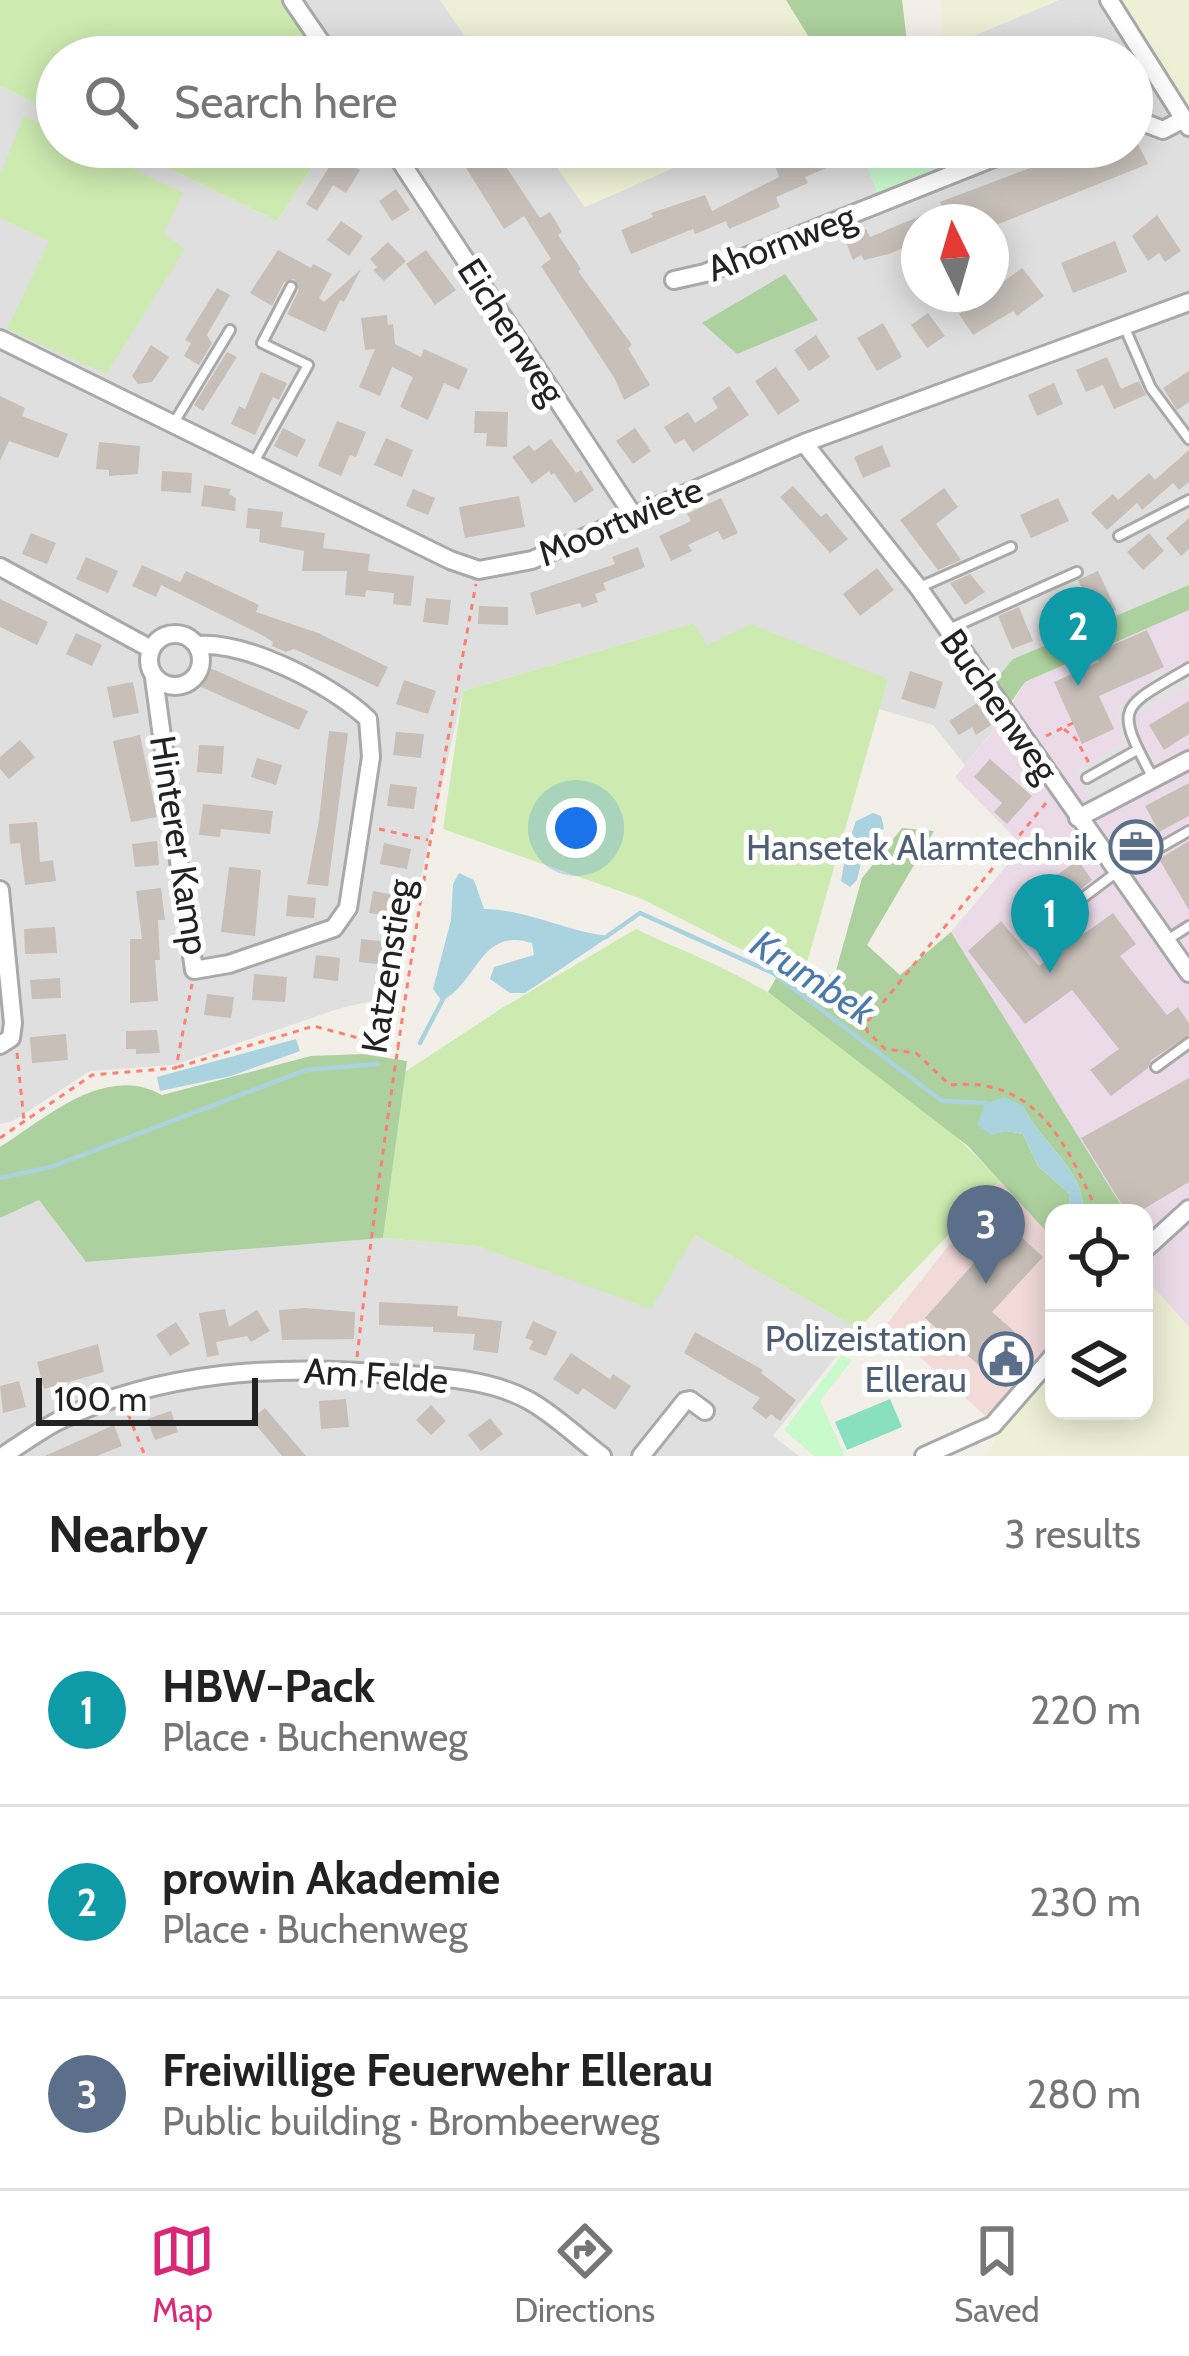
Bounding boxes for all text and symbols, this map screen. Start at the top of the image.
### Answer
search box [36,36,1153,168]
icon: search [78,69,144,135]
text: Search here [174,75,398,129]
street label: Ahornweg [701,193,862,290]
north arrow [901,204,1009,312]
street label: Eichenweg [449,250,576,413]
street label: Moortwiete [531,467,709,575]
pin: 2 [1039,587,1117,686]
street label: Buchenweg [931,620,1069,791]
street label: Hinterer Kamp [141,732,219,958]
your location [546,798,606,858]
office icon: Hansetek Alarmtechnik [1108,819,1164,875]
place label: Hansetek Alarmtechnik [746,825,1098,869]
pin: 1 [1011,874,1089,973]
street label: Katzenstieg [352,875,423,1056]
water label: Krumbek [742,919,885,1035]
pin: 3 [947,1185,1025,1284]
map controls [1045,1204,1153,1420]
button: locate [1045,1204,1153,1312]
button: layers [1045,1312,1153,1420]
place label: Polizeistation Ellerau [765,1316,967,1401]
public building icon: Polizeistation Ellerau [978,1331,1034,1387]
street label: Am Felde [303,1348,449,1402]
scale bar [36,1372,258,1425]
text: 100 m [54,1379,147,1419]
text: Nearby [48,1503,208,1565]
text: 3 results [1004,1510,1141,1558]
text: HBW-Pack [162,1659,375,1713]
text: 1 [80,1686,94,1734]
text: 220 m [1030,1686,1141,1734]
text: Place · Buchenweg [162,1713,468,1761]
text: prowin Akademie [162,1851,500,1905]
text: 2 [77,1878,97,1926]
text: 230 m [1029,1878,1141,1926]
text: Place · Buchenweg [162,1905,468,1953]
text: Freiwillige Feuerwehr Ellerau [162,2043,713,2097]
text: 3 [76,2070,98,2118]
text: 280 m [1027,2070,1141,2118]
text: Public building · Brombeerweg [162,2097,659,2145]
tab: Map [149,2218,215,2330]
tab: Directions [514,2218,655,2330]
tab: Saved [954,2218,1040,2330]

